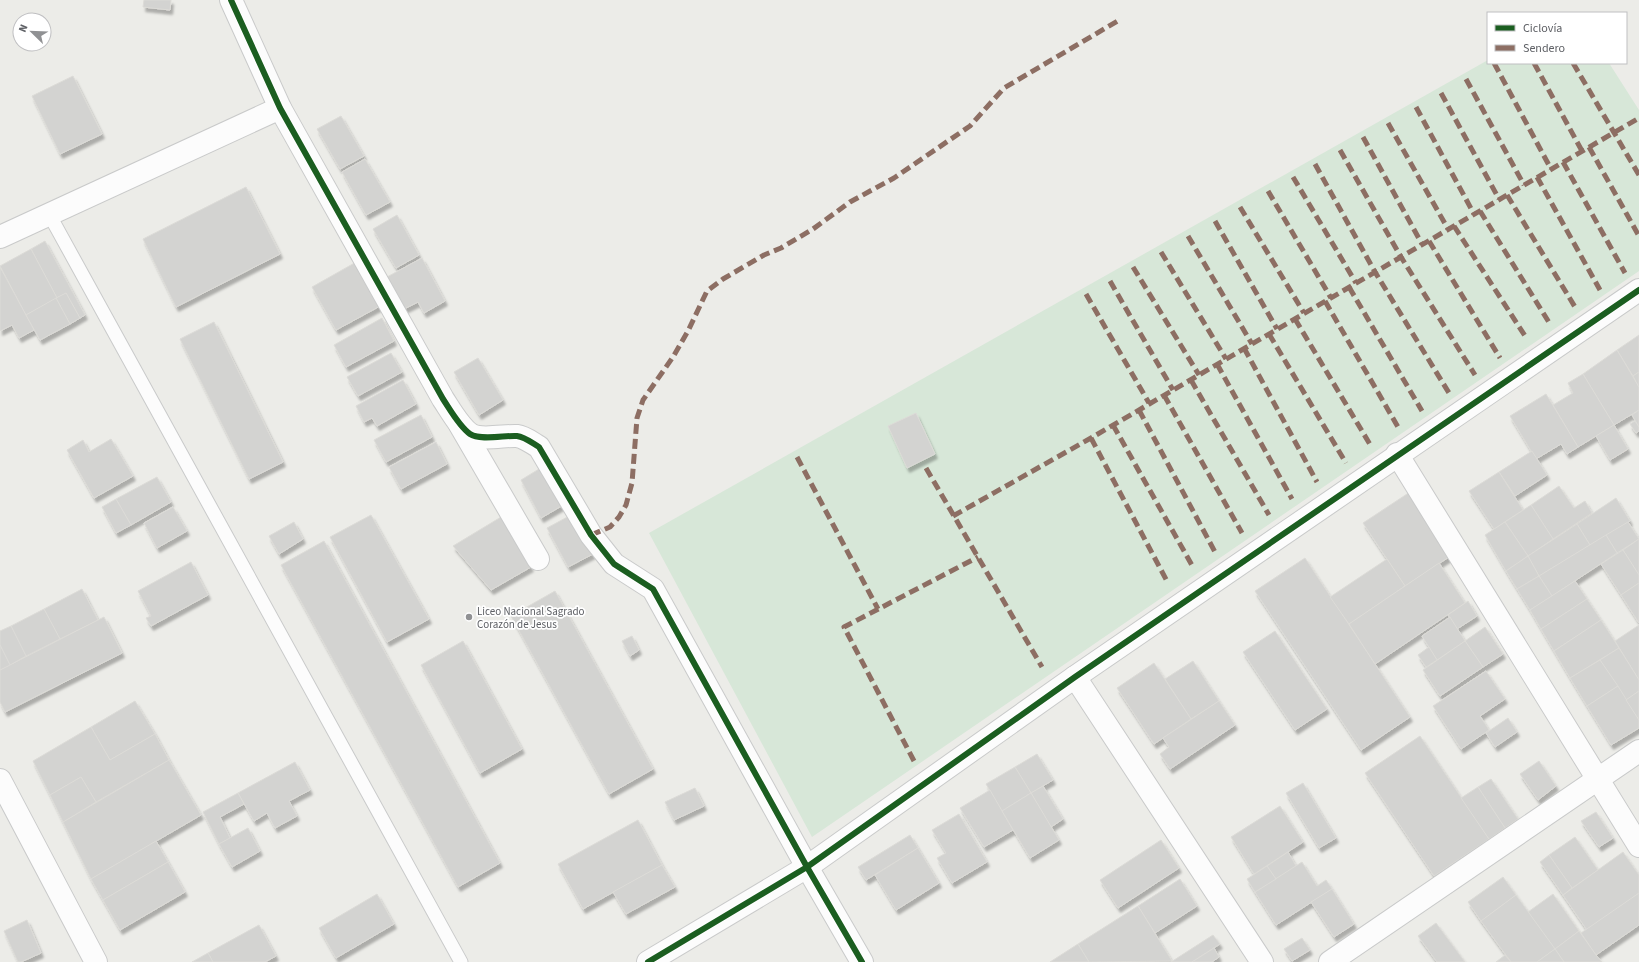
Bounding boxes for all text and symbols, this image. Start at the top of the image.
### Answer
north arrow [12,12,52,52]
legend [1487,12,1627,64]
text: Ciclovía [1523,20,1562,37]
text: N [15,22,32,35]
text: Sendero [1523,40,1565,57]
place label: Liceo Nacional Sagrado Corazón de Jesus [477,604,585,632]
marker: Liceo Nacional Sagrado Corazón de Jesus [464,612,474,622]

